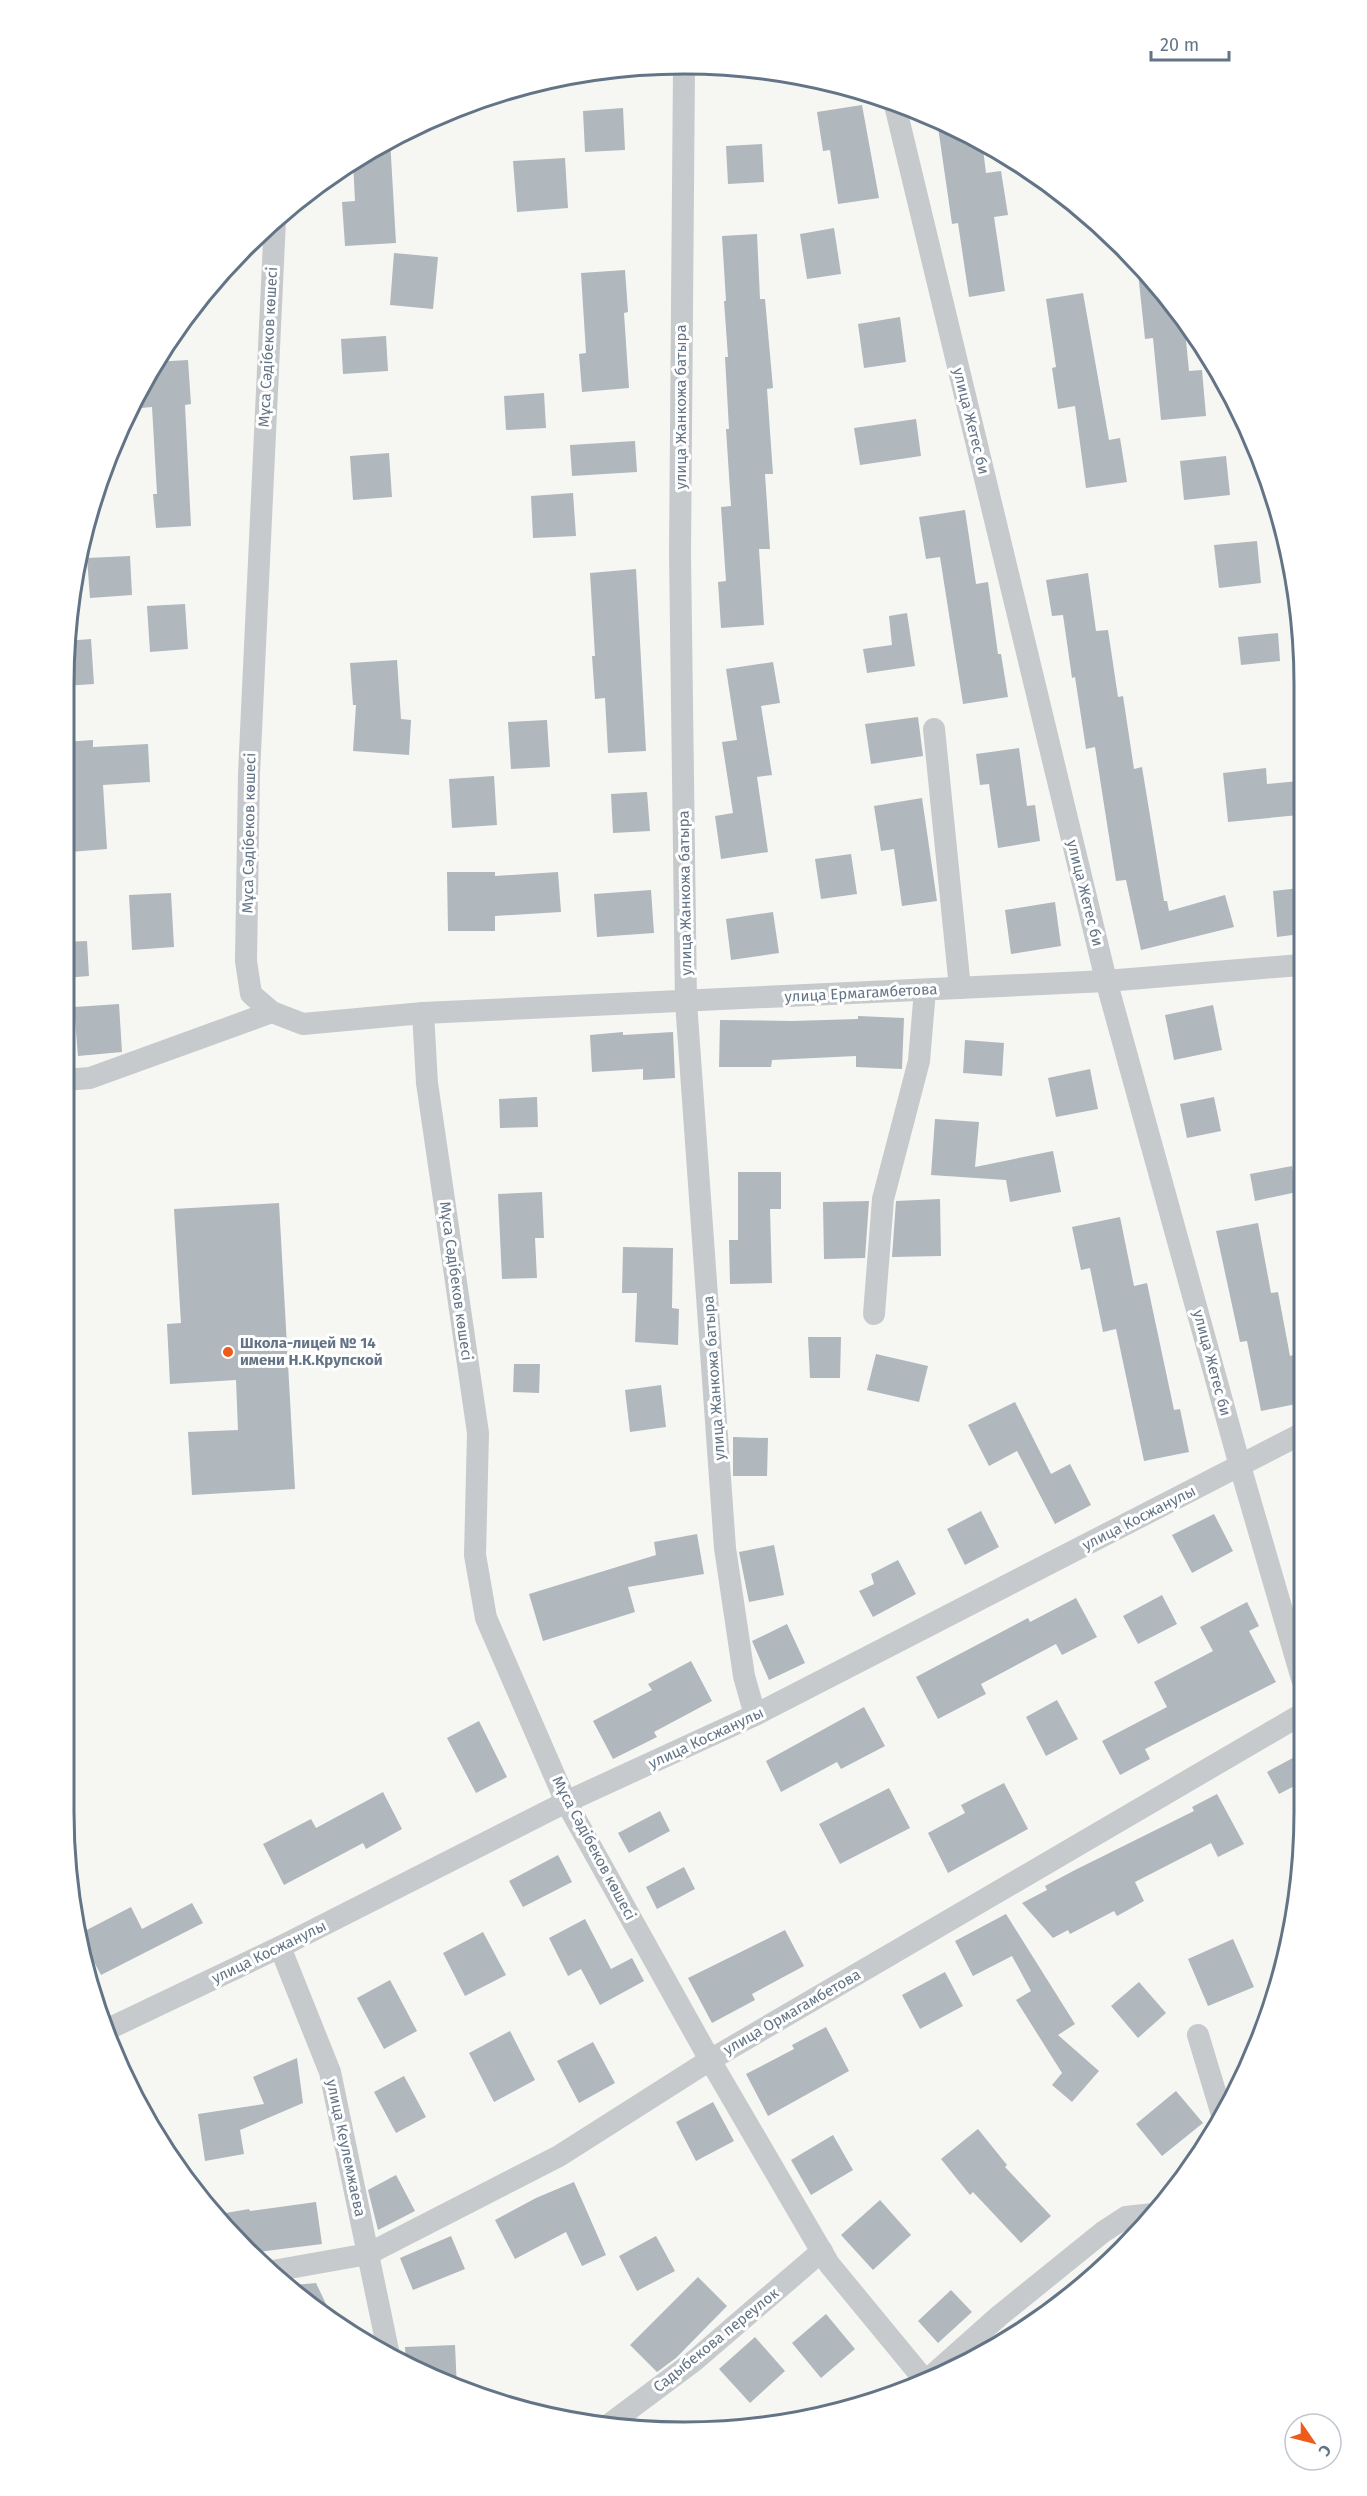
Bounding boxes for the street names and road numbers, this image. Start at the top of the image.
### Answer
street label: Мұса Сәдібеков көшесі [255,266,281,428]
street label: улица Жанкожа батыра [672,324,690,490]
street label: улица Жетес би [949,366,993,476]
street label: Мұса Сәдібеков көшесі [239,753,259,913]
street label: улица Жанкожа батыра [675,810,695,976]
street label: улица Жетес би [1063,838,1107,948]
street label: улица Ермагамбетова [784,980,938,1006]
street label: Мұса Сәдібеков көшесі [436,1200,476,1362]
street label: улица Жанкожа батыра [699,1295,729,1461]
street label: улица Жетес би [1189,1308,1235,1418]
street label: улица Косжанулы [1079,1482,1199,1554]
street label: улица Косжанулы [646,1703,766,1773]
street label: Мұса Сәдібеков көшесі [548,1773,640,1923]
street label: улица Косжанулы [209,1917,329,1987]
street label: улица Ормагамбетова [720,1965,864,2059]
street label: улица Кеулемжаева [323,2078,369,2218]
street label: Садыбекова переулок [650,2284,782,2396]

